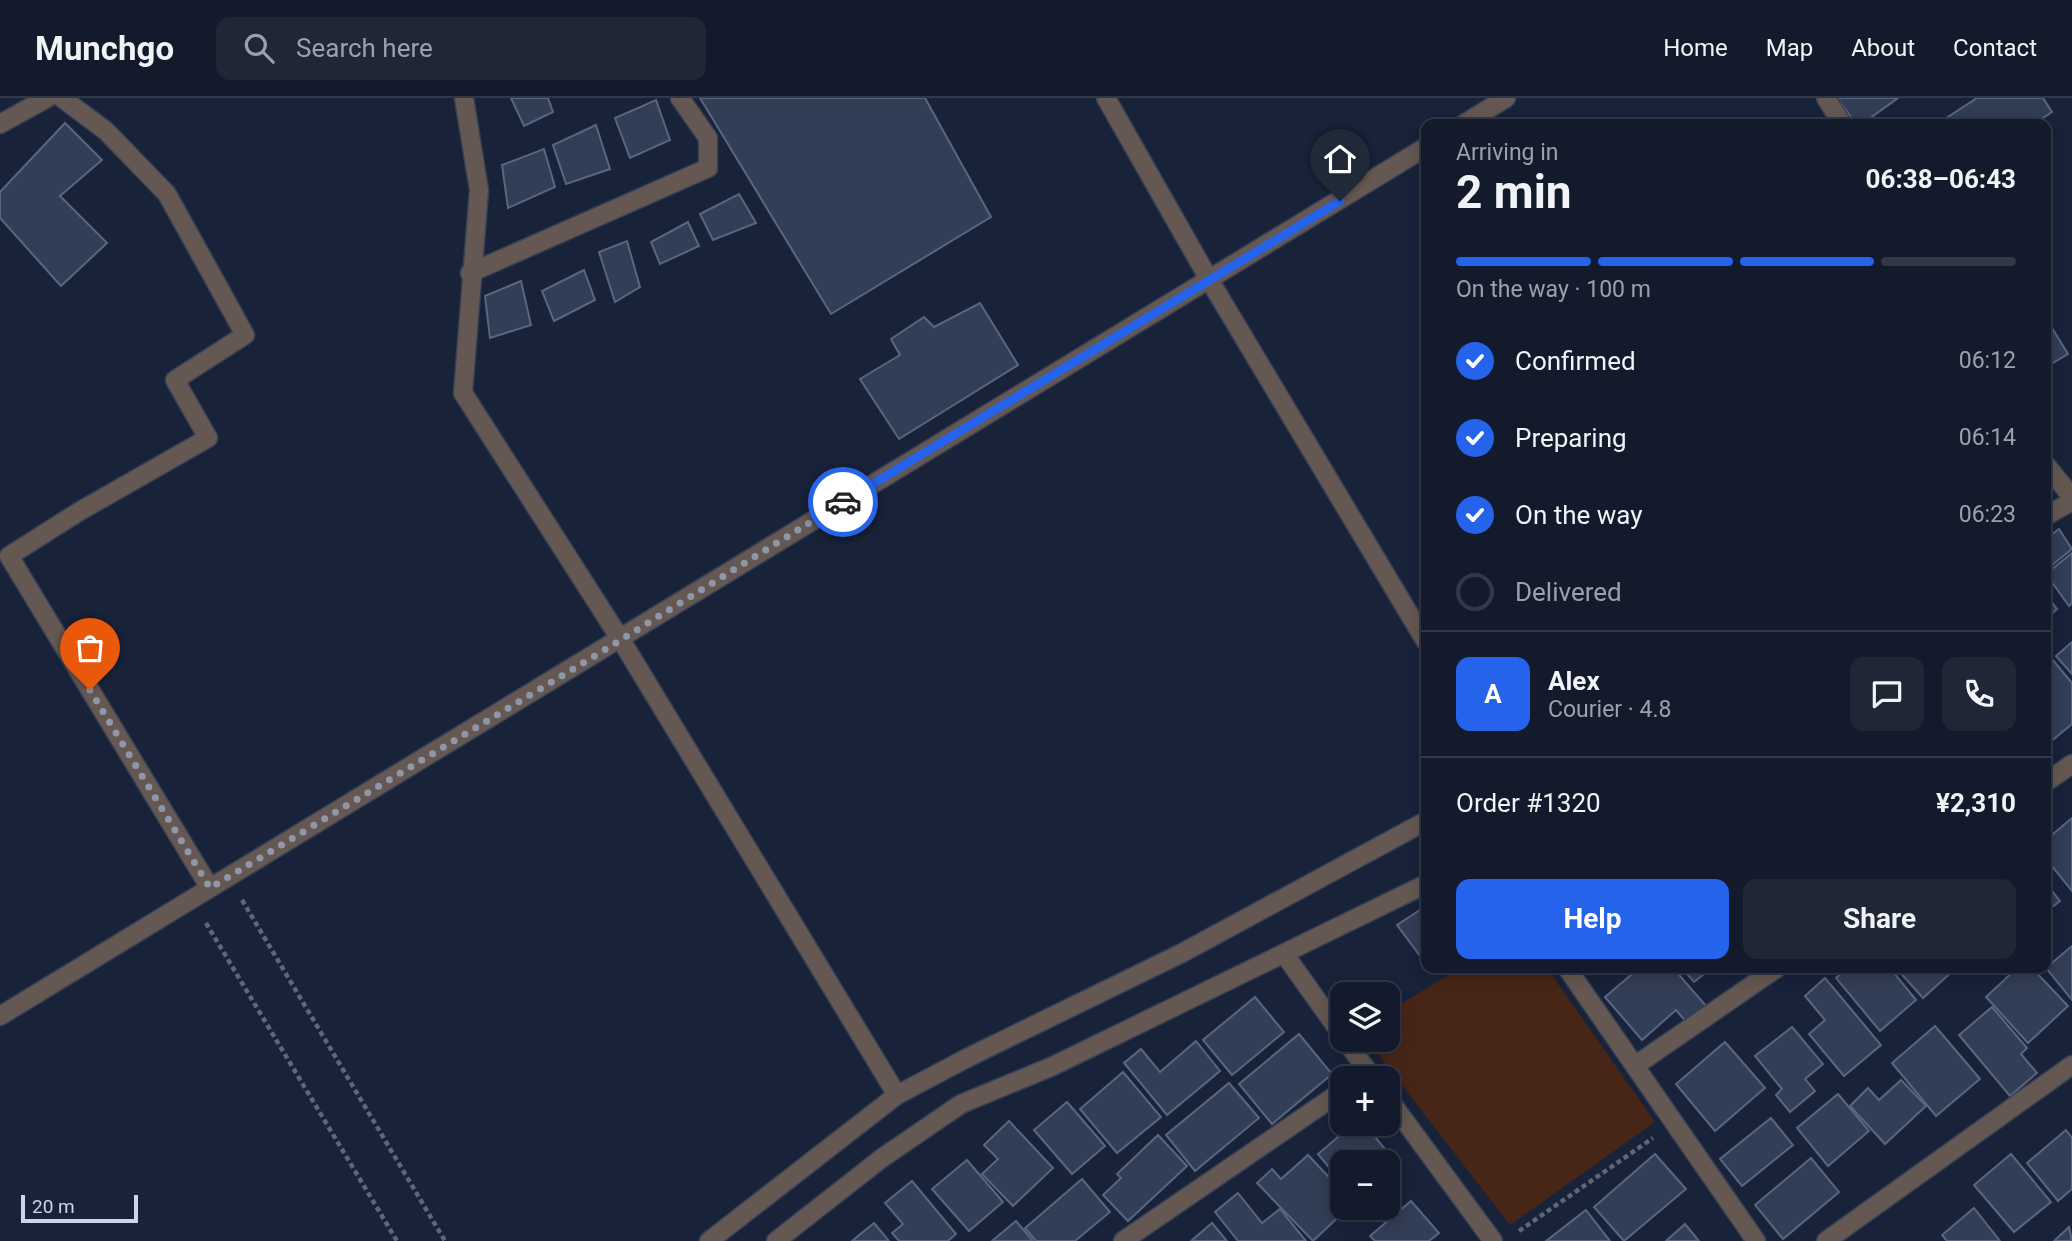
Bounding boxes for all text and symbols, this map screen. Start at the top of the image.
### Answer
search box [216,17,706,80]
text: Munchgo [35,29,174,68]
icon: search [240,29,278,67]
text: Search here [296,33,433,63]
text: Home [1663,34,1728,62]
text: Map [1766,34,1813,62]
text: About [1851,34,1915,62]
text: Contact [1953,34,2037,62]
pin [1310,129,1370,201]
text: Arriving in [1456,139,1559,166]
icon: home [1321,140,1359,178]
text: 06:38–06:43 [1866,164,2016,194]
text: 2 min [1456,165,1572,219]
text: On the way · 100 m [1456,276,1651,303]
icon: check [1456,342,1494,380]
text: Confirmed [1515,346,1636,376]
text: 06:12 [1959,347,2016,374]
icon: check [1456,419,1494,457]
text: Preparing [1515,423,1627,453]
text: 06:14 [1959,424,2016,451]
courier [808,467,878,537]
icon: car [824,483,862,521]
icon: check [1456,496,1494,534]
text: On the way [1515,500,1643,530]
text: 06:23 [1959,501,2016,528]
text: Delivered [1515,577,1622,607]
pin [60,618,120,690]
icon: bag [71,629,109,667]
button: chat [1850,657,1924,731]
button: phone [1942,657,2016,731]
text: Alex [1548,666,1600,696]
text: A [1484,679,1502,709]
text: Courier · 4.8 [1548,696,1671,723]
text: Order #1320 [1456,788,1601,818]
text: ¥2,310 [1936,788,2016,818]
button: Help [1456,879,1729,959]
button: Share [1743,879,2016,959]
map controls [1330,982,1400,1220]
button: layers [1330,982,1400,1052]
button: + [1330,1066,1400,1136]
button: − [1330,1150,1400,1220]
scale bar [21,1192,138,1224]
text: 20 m [32,1195,75,1218]

